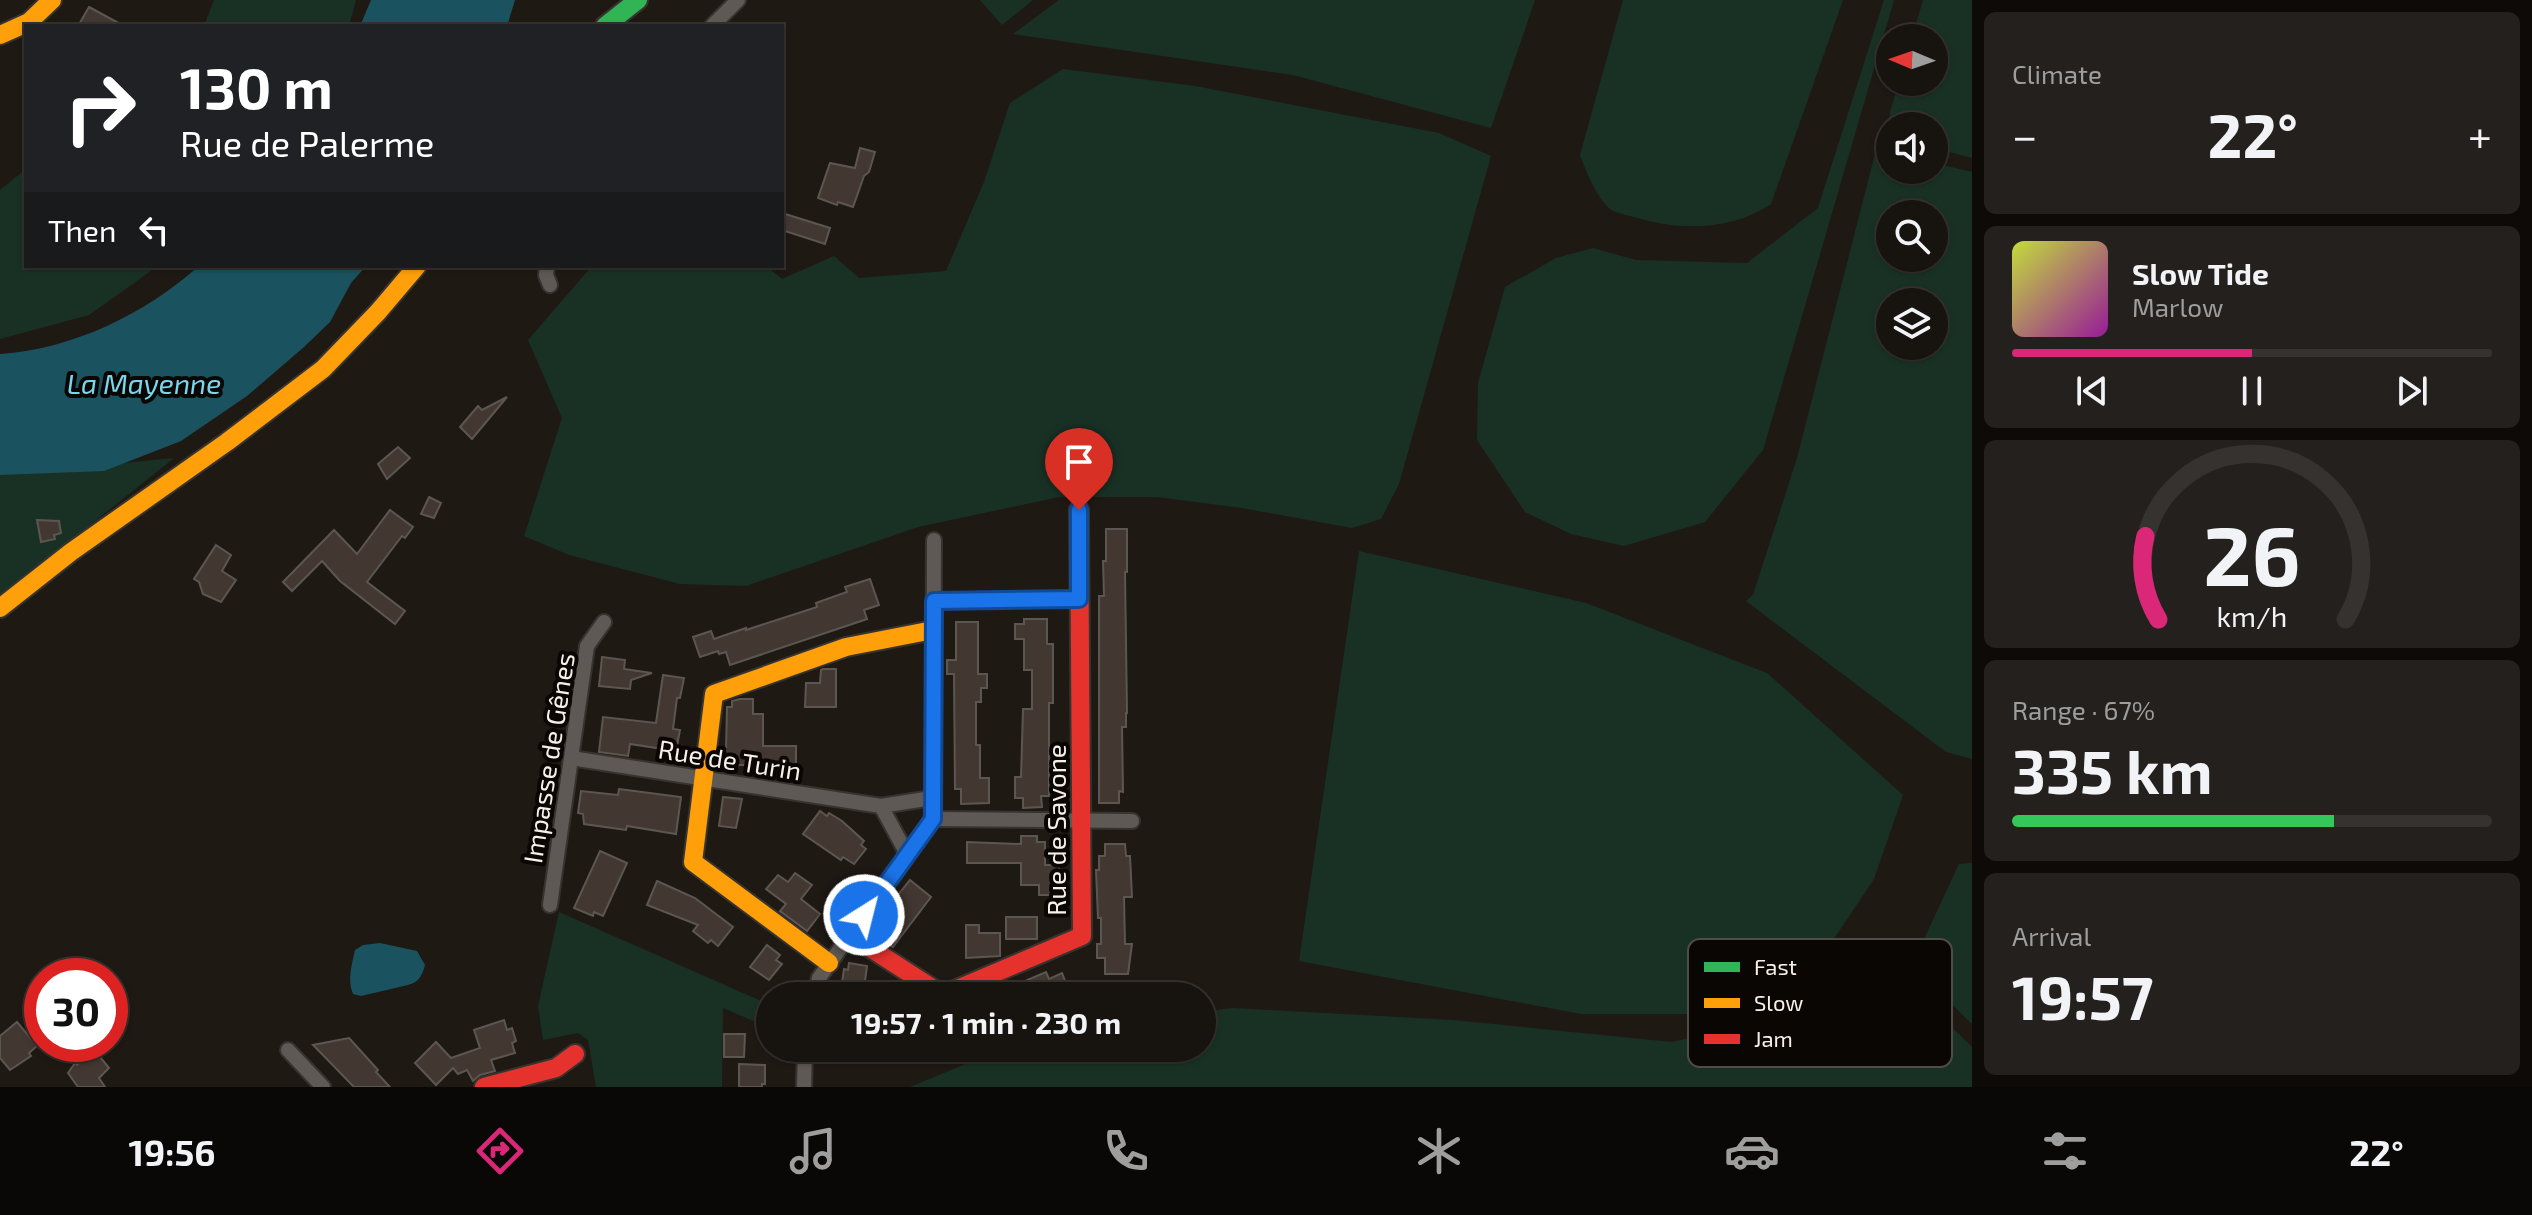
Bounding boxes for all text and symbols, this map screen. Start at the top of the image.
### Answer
north arrow [1876,24,1948,96]
map controls [1876,24,1948,360]
text: 130 m [180,53,333,120]
icon: right [48,56,152,160]
text: Climate [2012,58,2102,89]
text: 22° [2208,98,2298,170]
text: − [2012,108,2038,161]
text: + [2468,108,2492,161]
button: sound [1876,112,1948,184]
text: Rue de Palerme [180,121,434,164]
button: search [1876,200,1948,272]
icon: left [132,208,176,252]
text: Then [48,212,116,248]
text: Slow Tide [2132,255,2269,291]
button: layers [1876,288,1948,360]
text: Marlow [2132,291,2223,322]
water label: La Mayenne [67,366,221,400]
icon: previous [2070,369,2114,413]
icon: pause [2230,369,2274,413]
icon: next [2390,369,2434,413]
pin [1045,428,1113,510]
icon: arrive [1057,440,1101,484]
text: 26 [2203,502,2301,602]
text: km/h [2217,598,2287,633]
street label: Impasse de Gênes [516,651,580,865]
text: Range · 67% [2012,694,2155,725]
street label: Rue de Turin [656,732,804,786]
text: 335 km [2012,734,2213,806]
street label: Rue de Savone [1040,744,1071,916]
position arrow [822,873,906,957]
text: Arrival [2012,920,2091,951]
legend [1688,939,1952,1067]
text: Fast [1754,953,1797,979]
speed limit sign: 30 [24,958,128,1062]
text: 19:57 [2012,960,2154,1032]
text: Slow [1754,989,1803,1015]
text: 19:57 · 1 min · 230 m [851,1004,1121,1040]
text: Jam [1754,1025,1793,1051]
icon: directions [472,1123,528,1179]
icon: music [785,1123,841,1179]
icon: phone [1098,1123,1154,1179]
icon: climate [1411,1123,1467,1179]
icon: car [1724,1123,1780,1179]
icon: filters [2037,1123,2093,1179]
text: 19:56 [128,1130,216,1173]
text: 22° [2349,1130,2404,1173]

